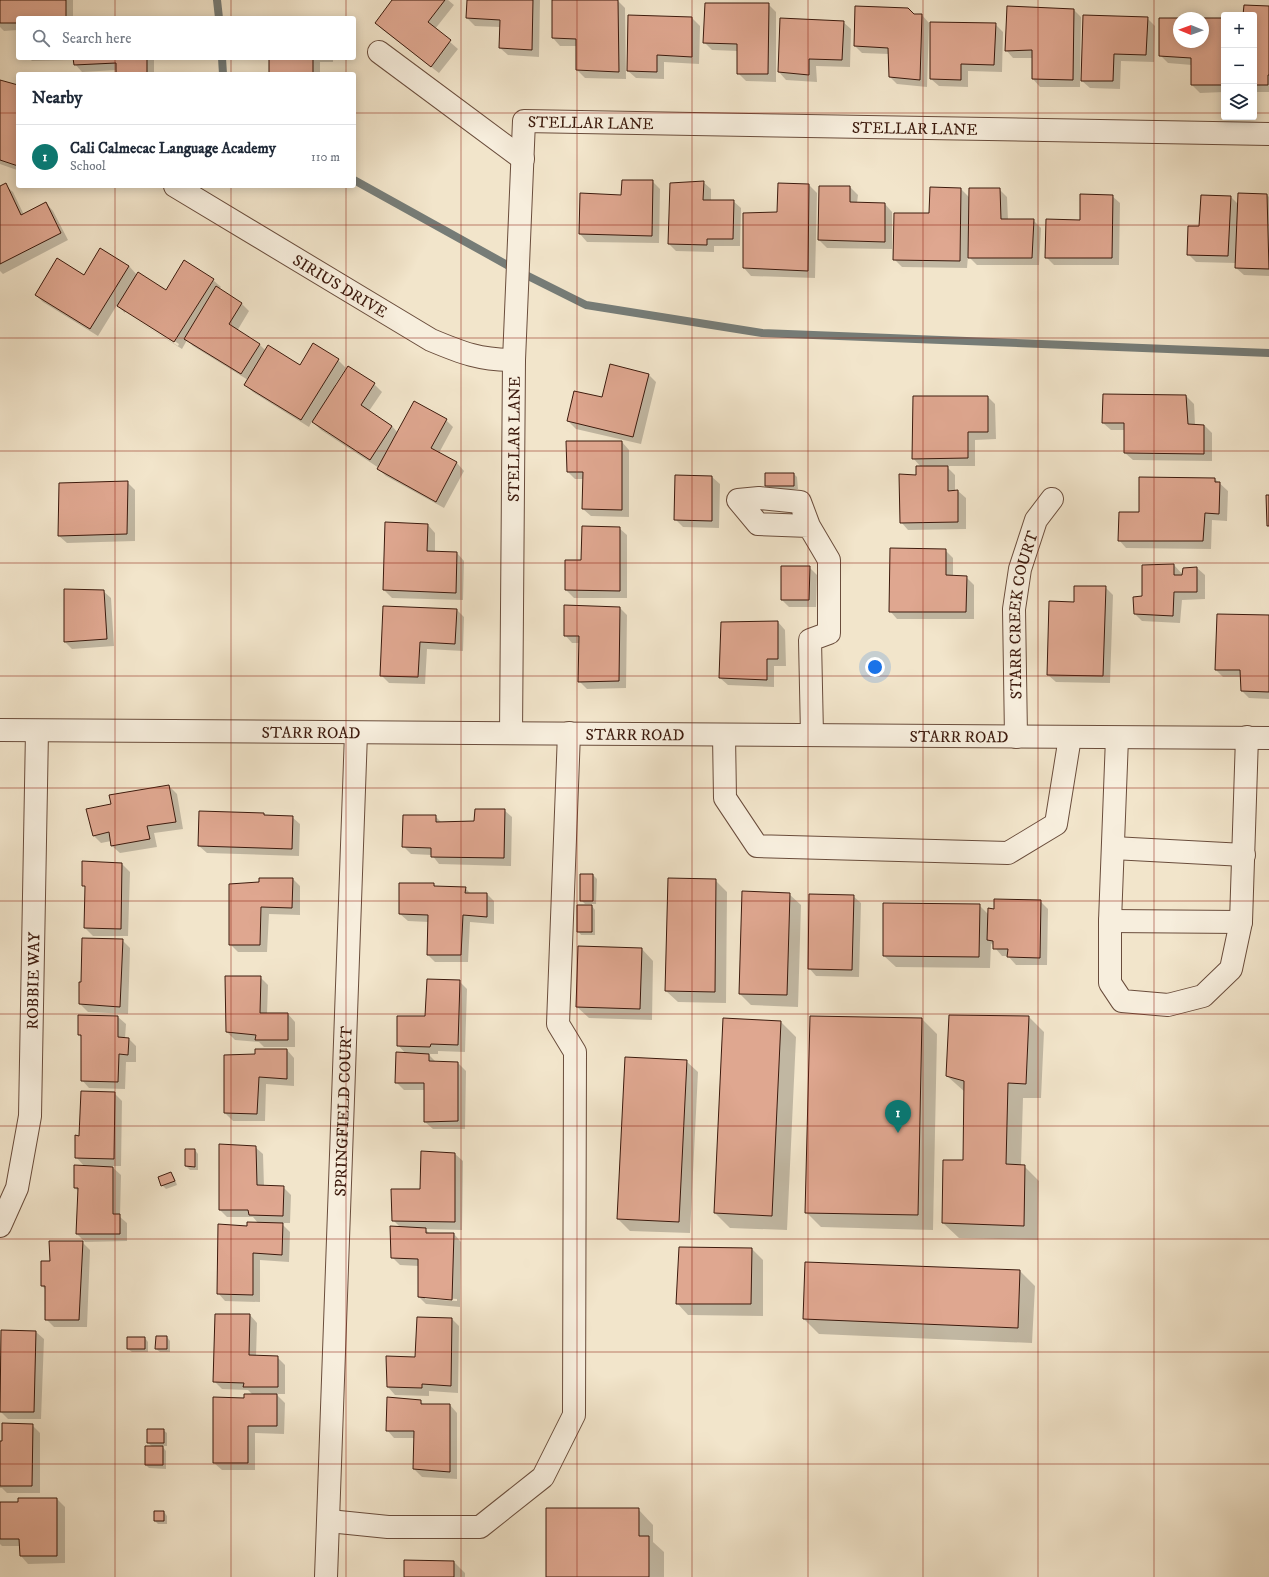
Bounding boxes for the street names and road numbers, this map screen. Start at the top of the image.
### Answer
street label: STELLAR LANE [528,112,654,134]
street label: STELLAR LANE [852,118,978,140]
street label: SIRIUS DRIVE [289,250,391,322]
street label: STELLAR LANE [504,376,525,502]
street label: STARR CREEK COURT [1005,528,1043,699]
street label: STARR ROAD [262,723,361,743]
street label: STARR ROAD [585,725,685,745]
street label: STARR ROAD [909,727,1009,747]
street label: ROBBIE WAY [23,931,44,1030]
street label: SPRINGFIELD COURT [331,1026,357,1197]

